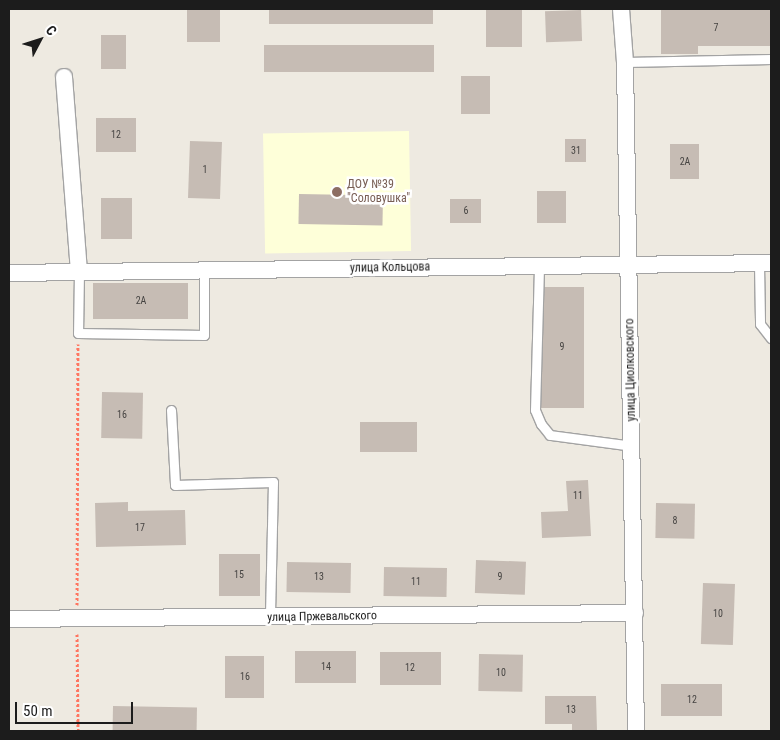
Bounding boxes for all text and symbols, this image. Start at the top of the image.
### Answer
north arrow [15,15,65,65]
text: С [43,22,60,39]
house number: 7 [714,22,718,34]
house number: 12 [111,129,121,141]
house number: 31 [571,145,581,157]
house number: 2А [680,156,690,168]
house number: 1 [203,164,207,176]
place label: ДОУ №39 "Соловушка" [347,178,410,206]
marker: ДОУ №39 "Соловушка" [331,186,343,198]
house number: 6 [464,205,468,217]
street label: улица Кольцова [350,260,430,276]
house number: 2А [136,295,146,307]
street label: улица Циолковского [623,318,639,422]
house number: 9 [560,341,564,353]
house number: 16 [117,409,127,421]
house number: 11 [573,490,583,502]
house number: 8 [673,515,677,527]
house number: 17 [135,522,145,534]
house number: 15 [234,569,244,581]
house number: 13 [314,571,324,583]
house number: 9 [498,571,502,583]
house number: 11 [411,576,421,588]
house number: 10 [713,608,723,620]
street label: улица Пржевальского [267,609,377,625]
house number: 14 [321,661,331,673]
house number: 12 [405,662,415,674]
house number: 10 [496,667,506,679]
house number: 16 [240,671,250,683]
scale bar [18,692,135,724]
house number: 12 [687,694,697,706]
text: 50 m [23,702,53,720]
house number: 13 [566,704,576,716]

